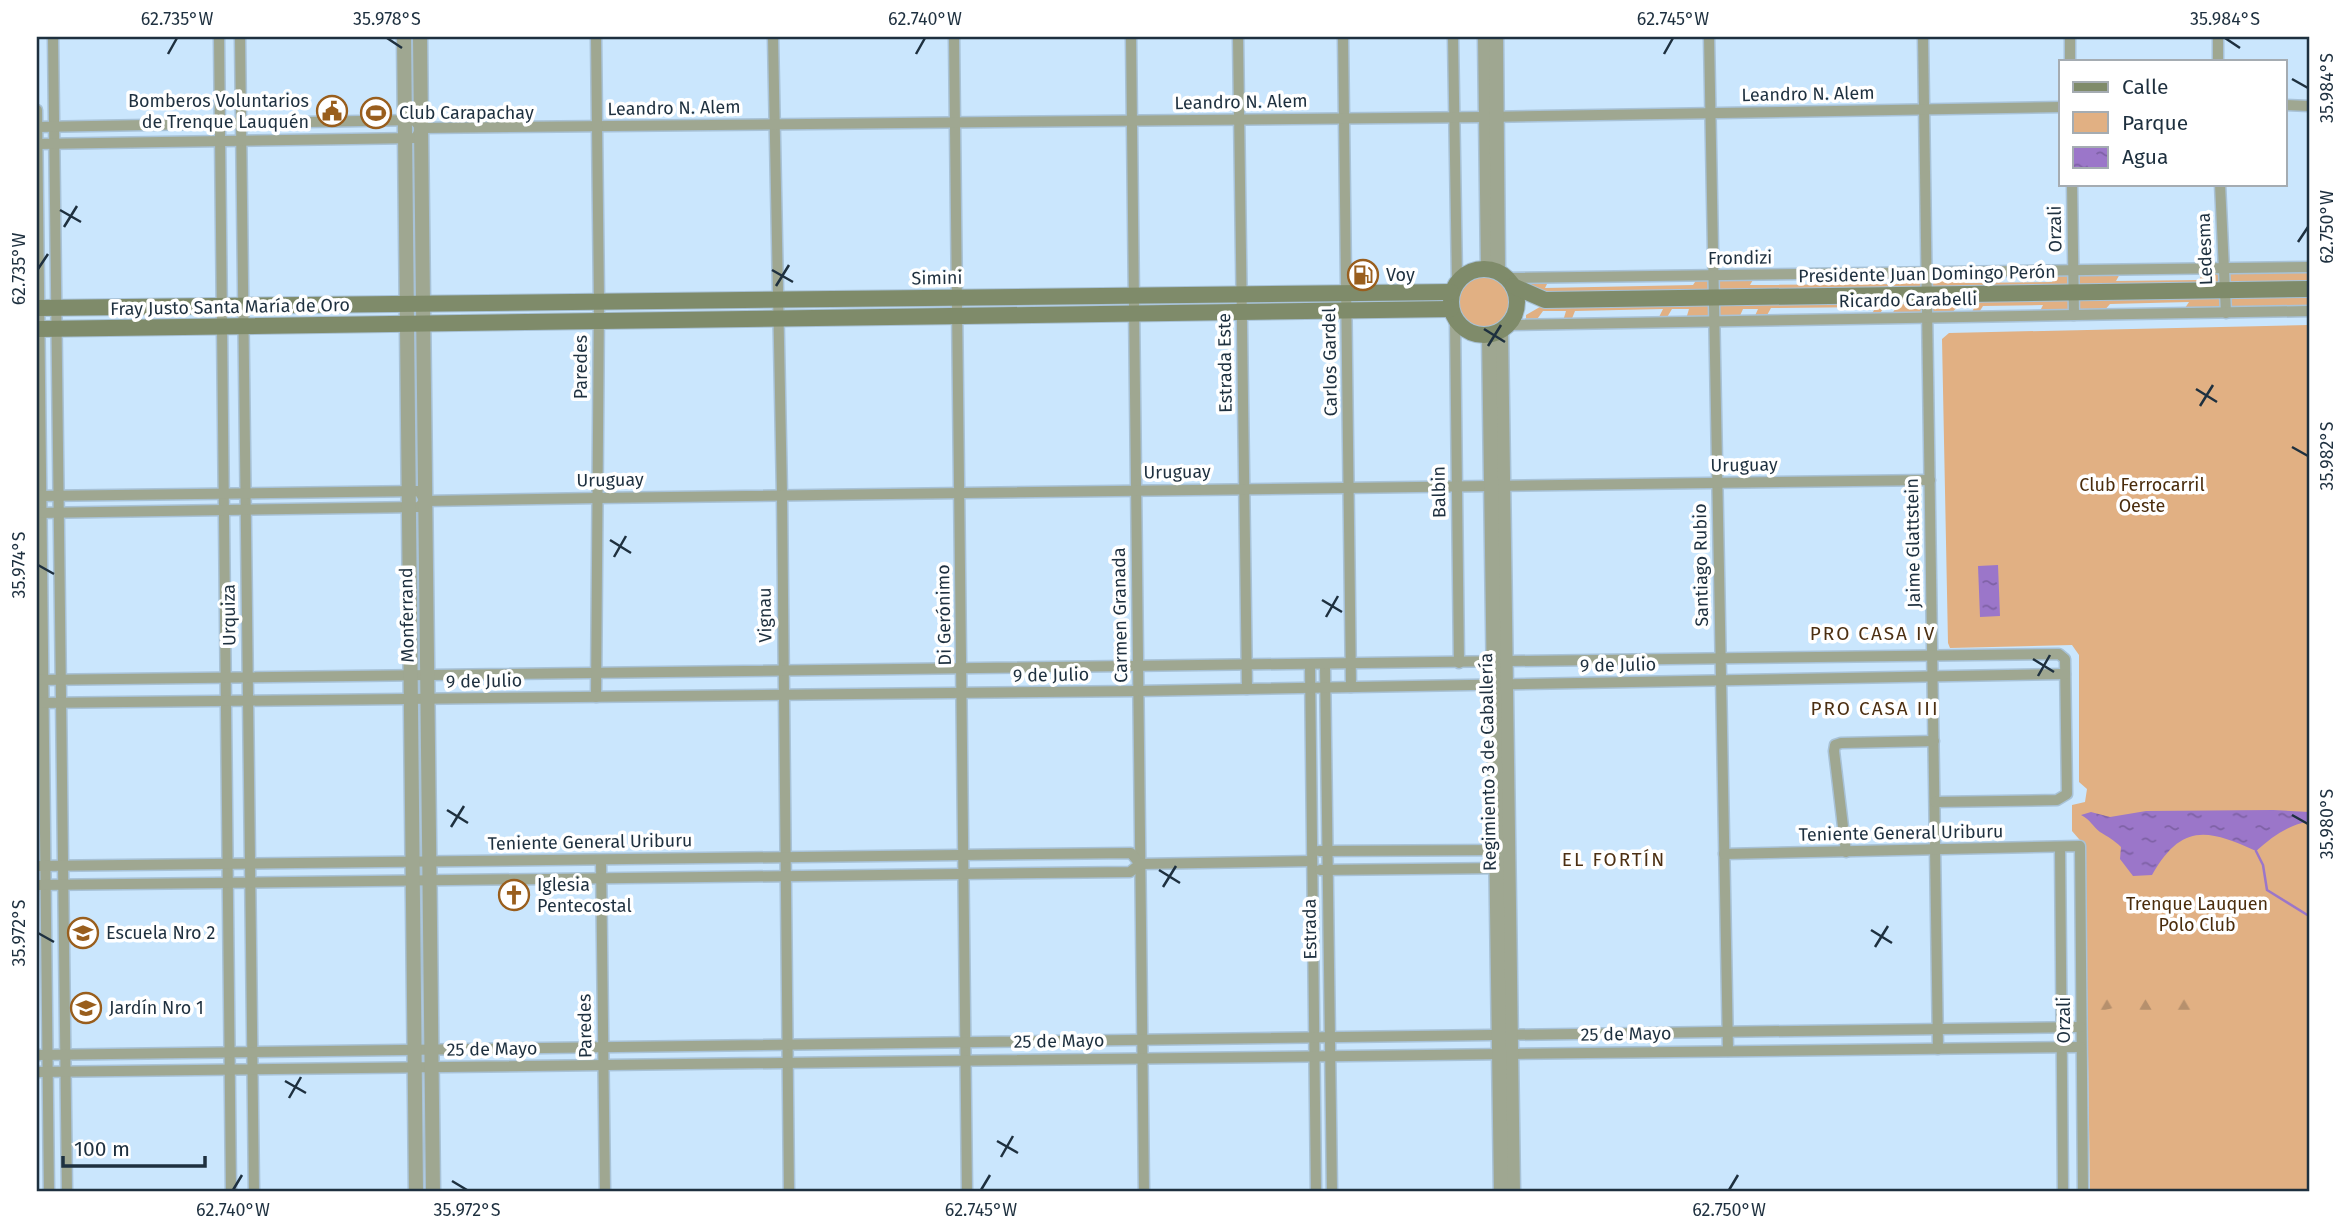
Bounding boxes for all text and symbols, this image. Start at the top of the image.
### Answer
text: 62.735°W [141,8,213,30]
text: 35.978°S [353,8,421,30]
text: 62.740°W [888,8,962,30]
text: 62.745°W [1637,8,1709,30]
text: 35.984°S [2190,8,2260,30]
text: 35.984°S [2316,53,2338,123]
legend [2059,60,2286,186]
text: Calle [2122,74,2168,100]
street label: Leandro N. Alem [1741,82,1875,106]
place label: Bomberos Voluntarios de Trenque Lauquén [128,90,309,133]
street label: Leandro N. Alem [1174,90,1308,114]
public building icon: Bomberos Voluntarios de Trenque Lauquén [315,94,349,128]
sports icon: Club Carapachay [359,96,393,130]
street label: Leandro N. Alem [607,96,741,120]
place label: Club Carapachay [399,102,534,124]
text: Parque [2122,110,2188,136]
text: Agua [2122,144,2168,170]
text: 62.750°W [2316,190,2338,264]
street label: Orzali [2044,205,2066,253]
street label: Ledesma [2193,212,2217,286]
text: 62.735°W [8,233,30,305]
street label: Frondizi [1708,246,1772,270]
fuel station icon: Voy [1346,258,1380,292]
street label: Presidente Juan Domingo Perón [1798,261,2056,287]
place label: Voy [1386,264,1415,286]
street label: Simini [911,267,963,289]
street label: Ricardo Carabelli [1839,288,1977,312]
street label: Fray Justo Santa María de Oro [110,294,350,320]
street label: Carlos Gardel [1318,307,1342,417]
street label: Estrada Este [1213,313,1237,413]
street label: Paredes [570,335,592,399]
text: 35.982°S [2316,421,2338,491]
street label: Uruguay [1710,453,1778,477]
street label: Uruguay [1143,460,1211,484]
street label: Balbin [1428,466,1450,518]
street label: Uruguay [576,468,644,492]
park label: Club Ferrocarril Oeste [2079,474,2205,517]
street label: Jaime Glattstein [1901,478,1925,608]
street label: Santiago Rubio [1689,503,1713,627]
text: 35.974°S [8,531,30,599]
street label: Carmen Granada [1108,547,1132,683]
street label: Di Gerónimo [932,564,956,666]
street label: Monferrand [395,567,419,663]
street label: Urquiza [217,584,241,646]
street label: Vignau [754,587,776,643]
district label: PRO CASA IV [1810,622,1936,645]
street label: Regimiento 3 de Caballería [1475,653,1501,871]
street label: 9 de Julio [1580,653,1656,677]
street label: 9 de Julio [1013,663,1089,687]
street label: 9 de Julio [446,669,522,693]
district label: PRO CASA III [1810,697,1940,720]
text: 35.980°S [2316,789,2338,859]
street label: Teniente General Uriburu [1798,820,2004,846]
street label: Teniente General Uriburu [487,829,693,855]
district label: EL FORTÍN [1562,848,1666,871]
place label: Iglesia Pentecostal [537,874,632,917]
church icon: Iglesia Pentecostal [497,878,531,912]
park label: Trenque Lauquen Polo Club [2126,893,2268,936]
street label: Estrada [1298,898,1322,960]
text: 35.972°S [8,899,30,966]
school or university icon: Escuela Nro 2 [66,916,100,950]
place label: Escuela Nro 2 [106,922,215,944]
school or university icon: Jardín Nro 1 [69,991,103,1025]
street label: Paredes [573,994,597,1058]
place label: Jardín Nro 1 [109,997,204,1019]
street label: Orzali [2053,997,2075,1043]
street label: 25 de Mayo [1580,1022,1672,1046]
street label: 25 de Mayo [1013,1029,1105,1053]
street label: 25 de Mayo [446,1037,538,1061]
scale bar [63,1124,205,1168]
text: 100 m [74,1136,130,1162]
text: 62.740°W [196,1199,270,1221]
text: 35.972°S [434,1199,501,1221]
text: 62.745°W [945,1199,1017,1221]
text: 62.750°W [1692,1199,1766,1221]

